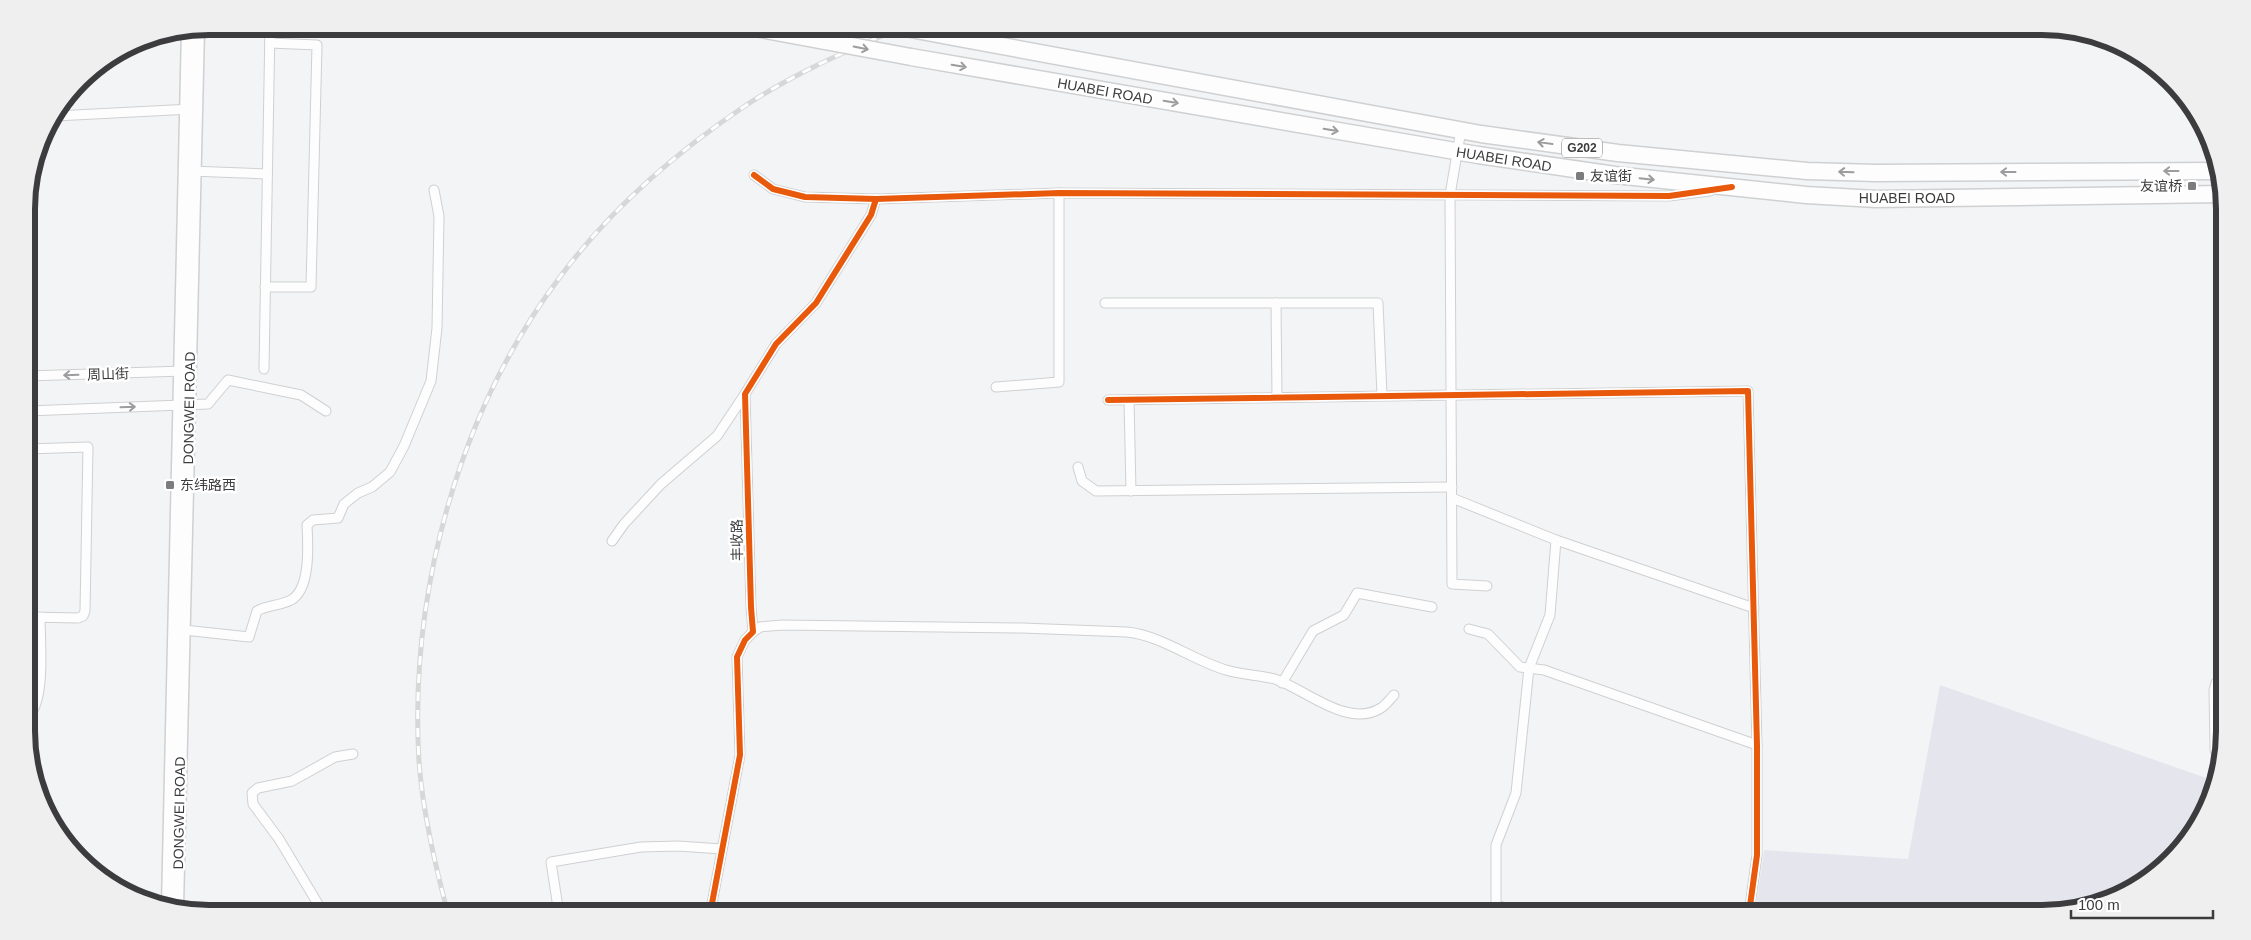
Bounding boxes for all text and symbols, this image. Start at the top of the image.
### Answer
one-way arrow [852,44,868,53]
one-way arrow [951,61,967,71]
street label: HUABEI ROAD [1056,75,1154,107]
one-way arrow [1163,98,1179,108]
one-way arrow [1323,125,1339,135]
one-way arrow [1537,138,1553,148]
road number: G202 [1562,138,1602,158]
street label: HUABEI ROAD [1455,144,1553,174]
one-way arrow [2163,166,2179,176]
one-way arrow [1838,167,1854,177]
one-way arrow [2000,167,2016,177]
place label: 友谊街 [1590,168,1632,184]
marker: 友谊街 [1574,170,1586,182]
one-way arrow [1639,174,1655,184]
place label: 友谊桥 [2140,178,2182,194]
marker: 友谊桥 [2186,180,2198,192]
street label: HUABEI ROAD [1859,190,1955,206]
street label: DONGWEI ROAD [180,351,198,465]
street label: 周山街 [87,365,129,383]
one-way arrow [63,370,80,380]
one-way arrow [120,403,136,412]
place label: 东纬路西 [180,477,236,493]
marker: 东纬路西 [164,479,176,491]
street label: 丰收路 [729,519,745,561]
street label: DONGWEI ROAD [170,756,188,870]
scale bar [2071,888,2214,920]
text: 100 m [2078,896,2120,913]

